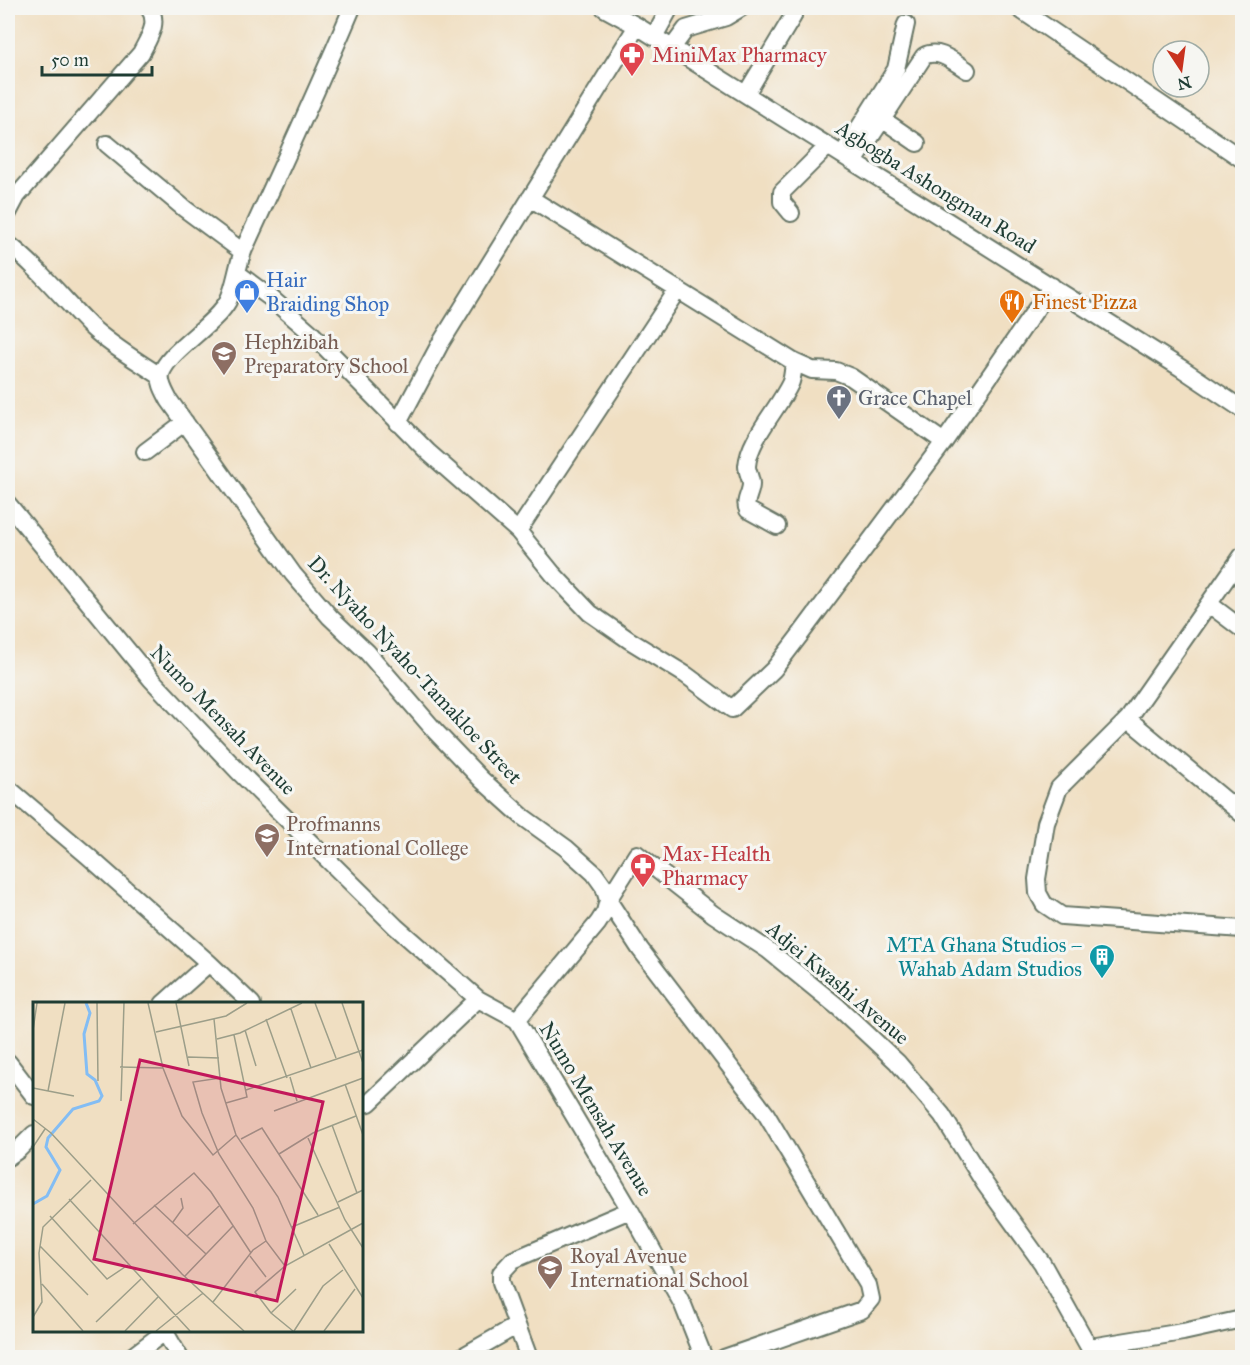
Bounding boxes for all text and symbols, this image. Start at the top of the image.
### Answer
scale bar [42,39,152,77]
north arrow [1151,39,1211,99]
pharmacy icon: MiniMax Pharmacy [617,40,647,78]
place label: MiniMax Pharmacy [652,42,828,68]
text: 50 m [51,49,89,71]
text: N [1175,72,1193,94]
street label: Agbogba Ashongman Road [830,114,1041,259]
place label: Hair Braiding Shop [266,267,389,317]
shop icon: Hair Braiding Shop [232,277,262,315]
restaurant icon: Finest Pizza [997,287,1027,325]
place label: Finest Pizza [1032,289,1137,315]
place label: Hephzibah Preparatory School [244,329,409,379]
school or university icon: Hephzibah Preparatory School [209,339,239,377]
church icon: Grace Chapel [824,383,854,421]
place label: Grace Chapel [858,385,972,411]
street label: Dr. Nyaho Nyaho-Tamakloe Street [302,550,528,790]
street label: Numo Mensah Avenue [145,639,302,801]
place label: Profmanns International College [286,811,469,861]
school or university icon: Profmanns International College [252,821,282,859]
place label: Max-Health Pharmacy [662,841,771,891]
pharmacy icon: Max-Health Pharmacy [628,851,658,889]
street label: Adjei Kwashi Avenue [761,915,915,1050]
place label: MTA Ghana Studios – Wahab Adam Studios [886,932,1082,982]
building icon: MTA Ghana Studios – Wahab Adam Studios [1087,942,1117,980]
inset map [33,1002,363,1332]
street label: Numo Mensah Avenue [534,1017,658,1201]
place label: Royal Avenue International School [570,1243,749,1293]
school or university icon: Royal Avenue International School [535,1253,565,1291]

